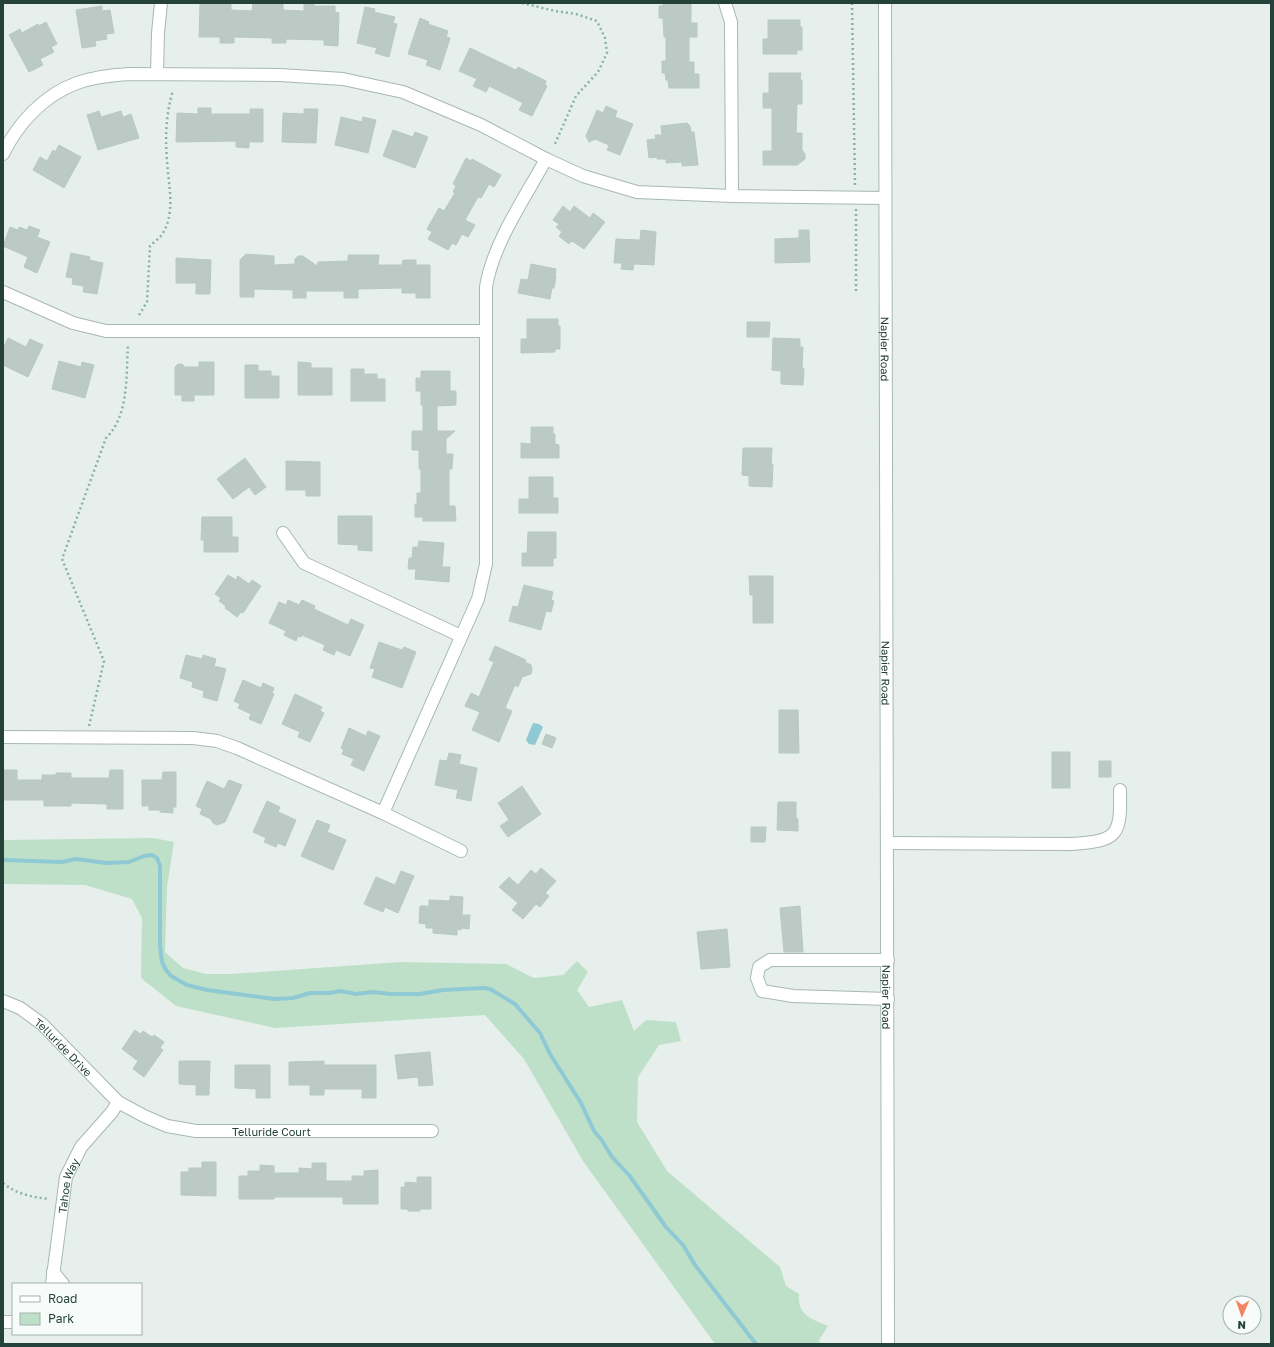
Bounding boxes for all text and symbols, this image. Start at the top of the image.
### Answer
street label: Napier Road [879,317,892,381]
street label: Napier Road [880,641,893,705]
street label: Napier Road [881,965,894,1029]
street label: Telluride Drive [33,1015,95,1078]
street label: Telluride Court [232,1125,311,1138]
street label: Tahoe Way [55,1156,81,1214]
legend [12,1283,142,1335]
text: Road [48,1291,77,1306]
north arrow [1222,1295,1262,1335]
text: Park [48,1311,74,1326]
text: N [1237,1319,1246,1332]

